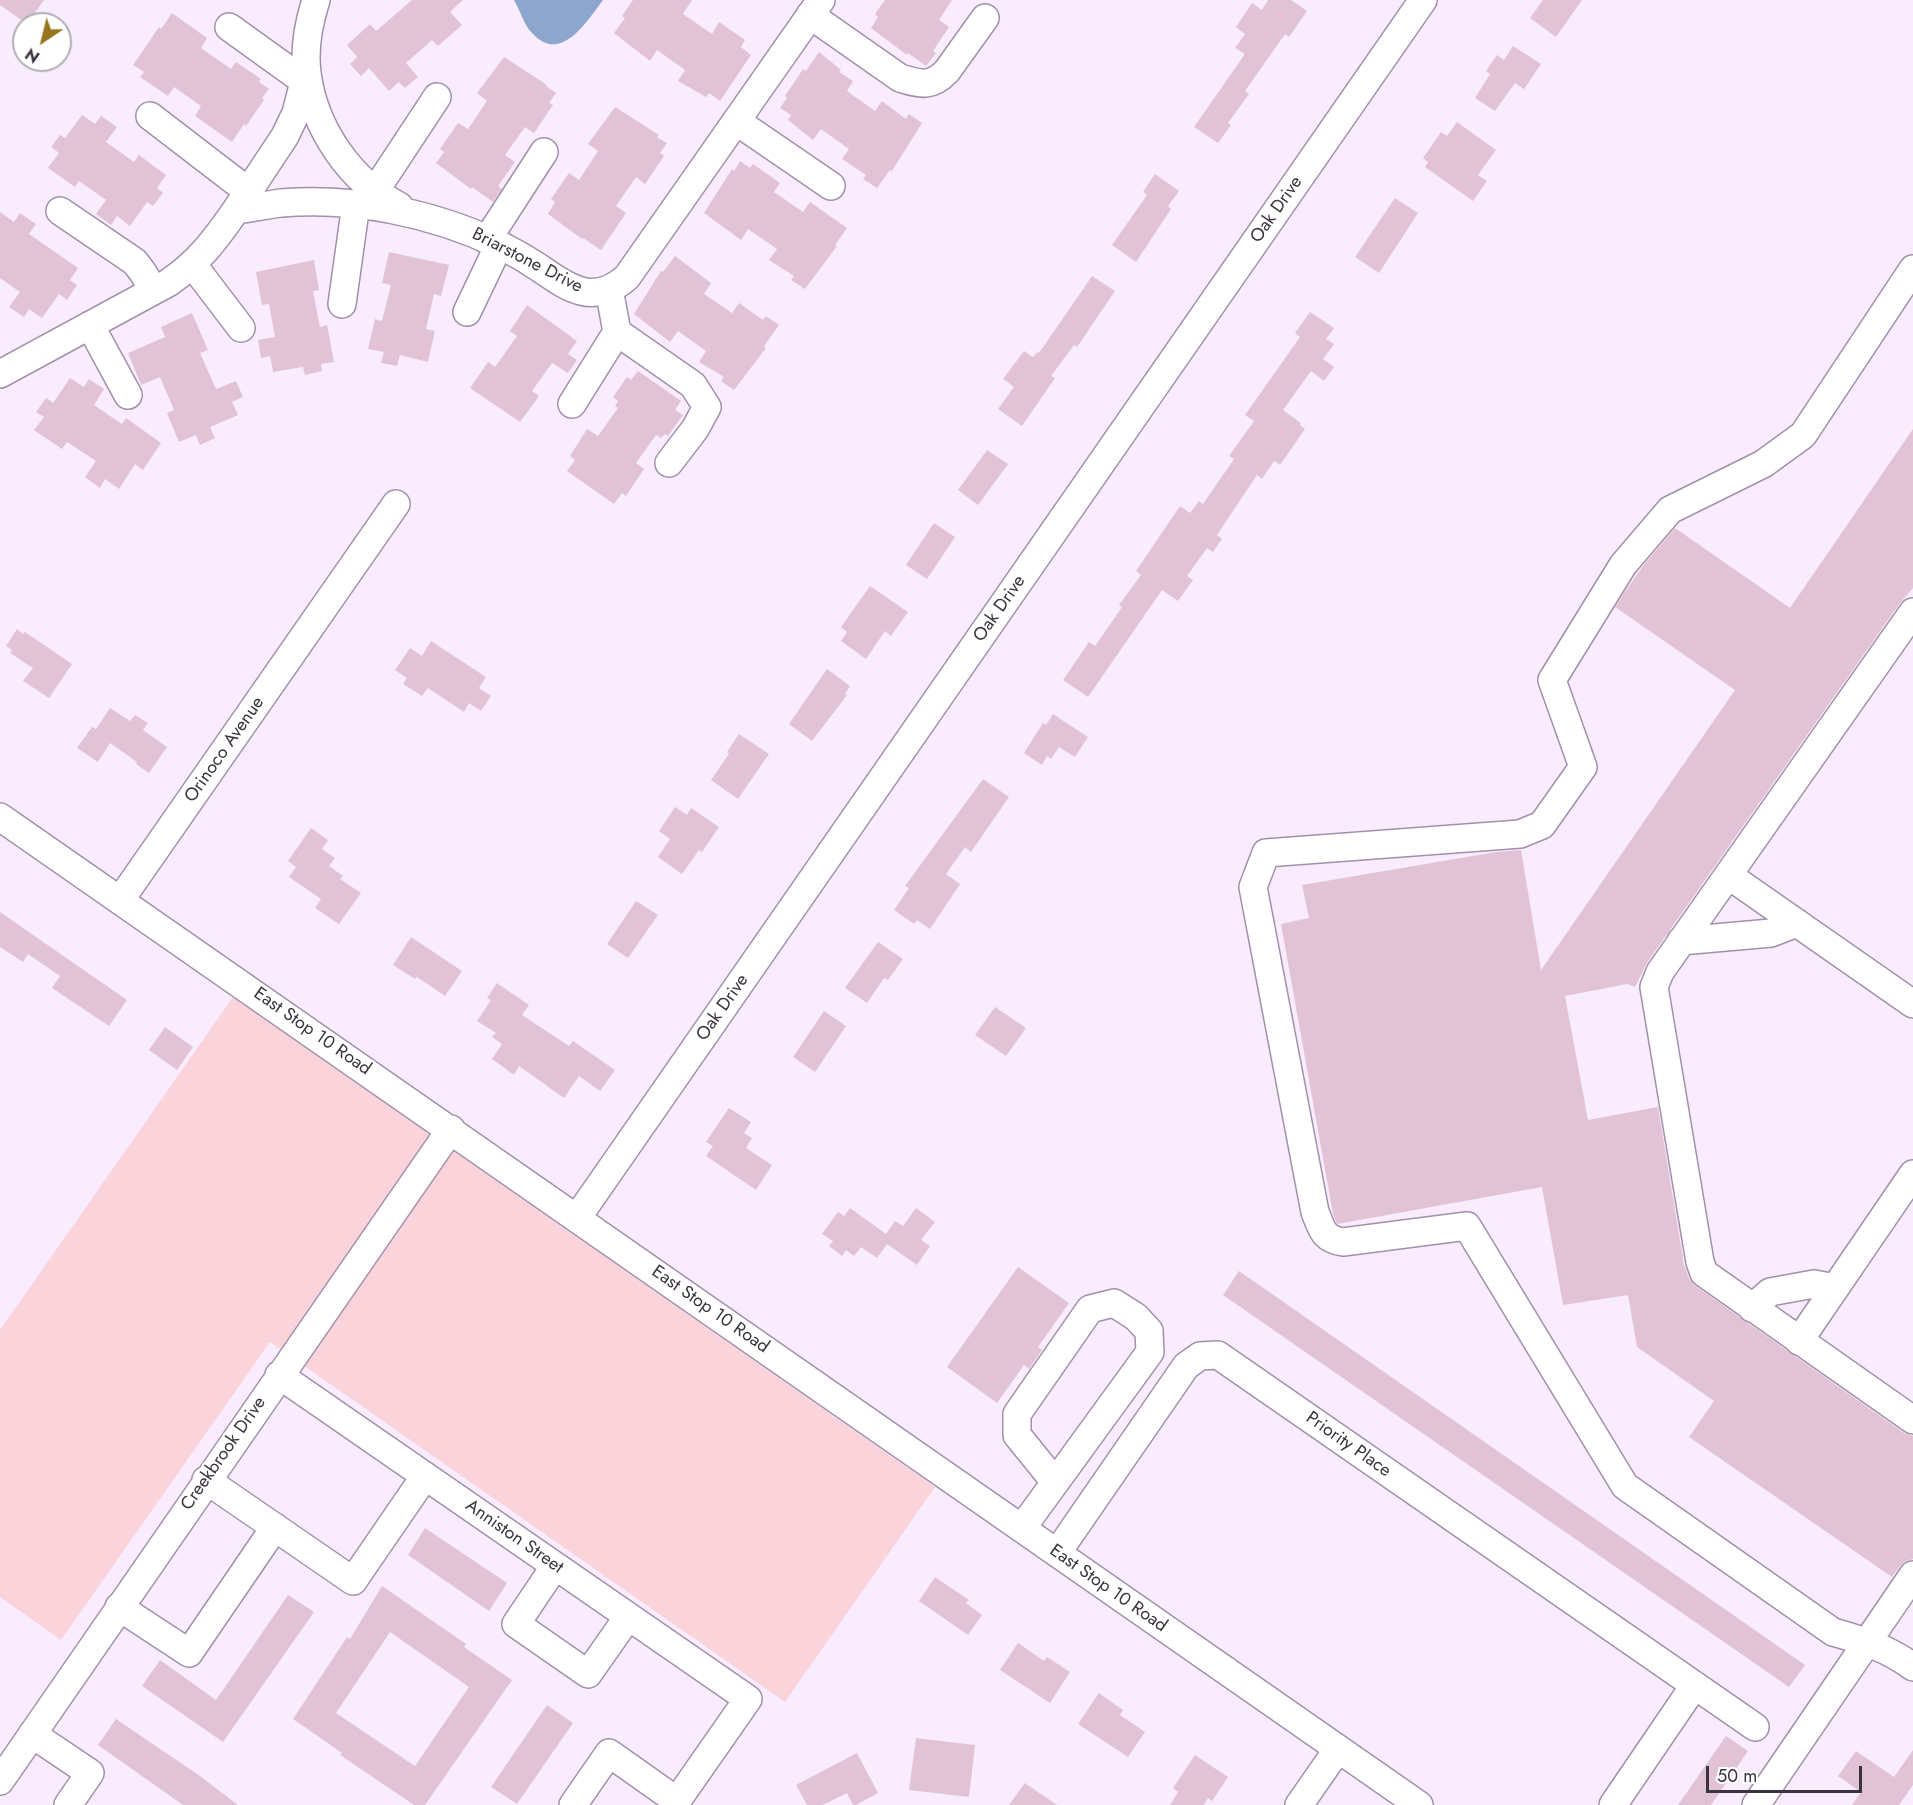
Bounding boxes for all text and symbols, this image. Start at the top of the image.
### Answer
north arrow [12,12,72,72]
text: N [21,42,44,69]
street label: Oak Drive [1246,173,1308,247]
street label: Briarstone Drive [468,224,586,298]
street label: Oak Drive [969,572,1031,646]
street label: Orinoco Avenue [181,693,269,807]
street label: Oak Drive [692,971,754,1045]
street label: East Stop 10 Road [249,983,375,1081]
street label: East Stop 10 Road [647,1261,773,1359]
street label: Creekbrook Drive [177,1393,271,1515]
street label: Priority Place [1301,1408,1395,1482]
street label: Anniston Street [461,1495,567,1579]
street label: East Stop 10 Road [1045,1540,1171,1638]
scale bar [1709,1754,1865,1792]
text: 50 m [1717,1763,1757,1789]

